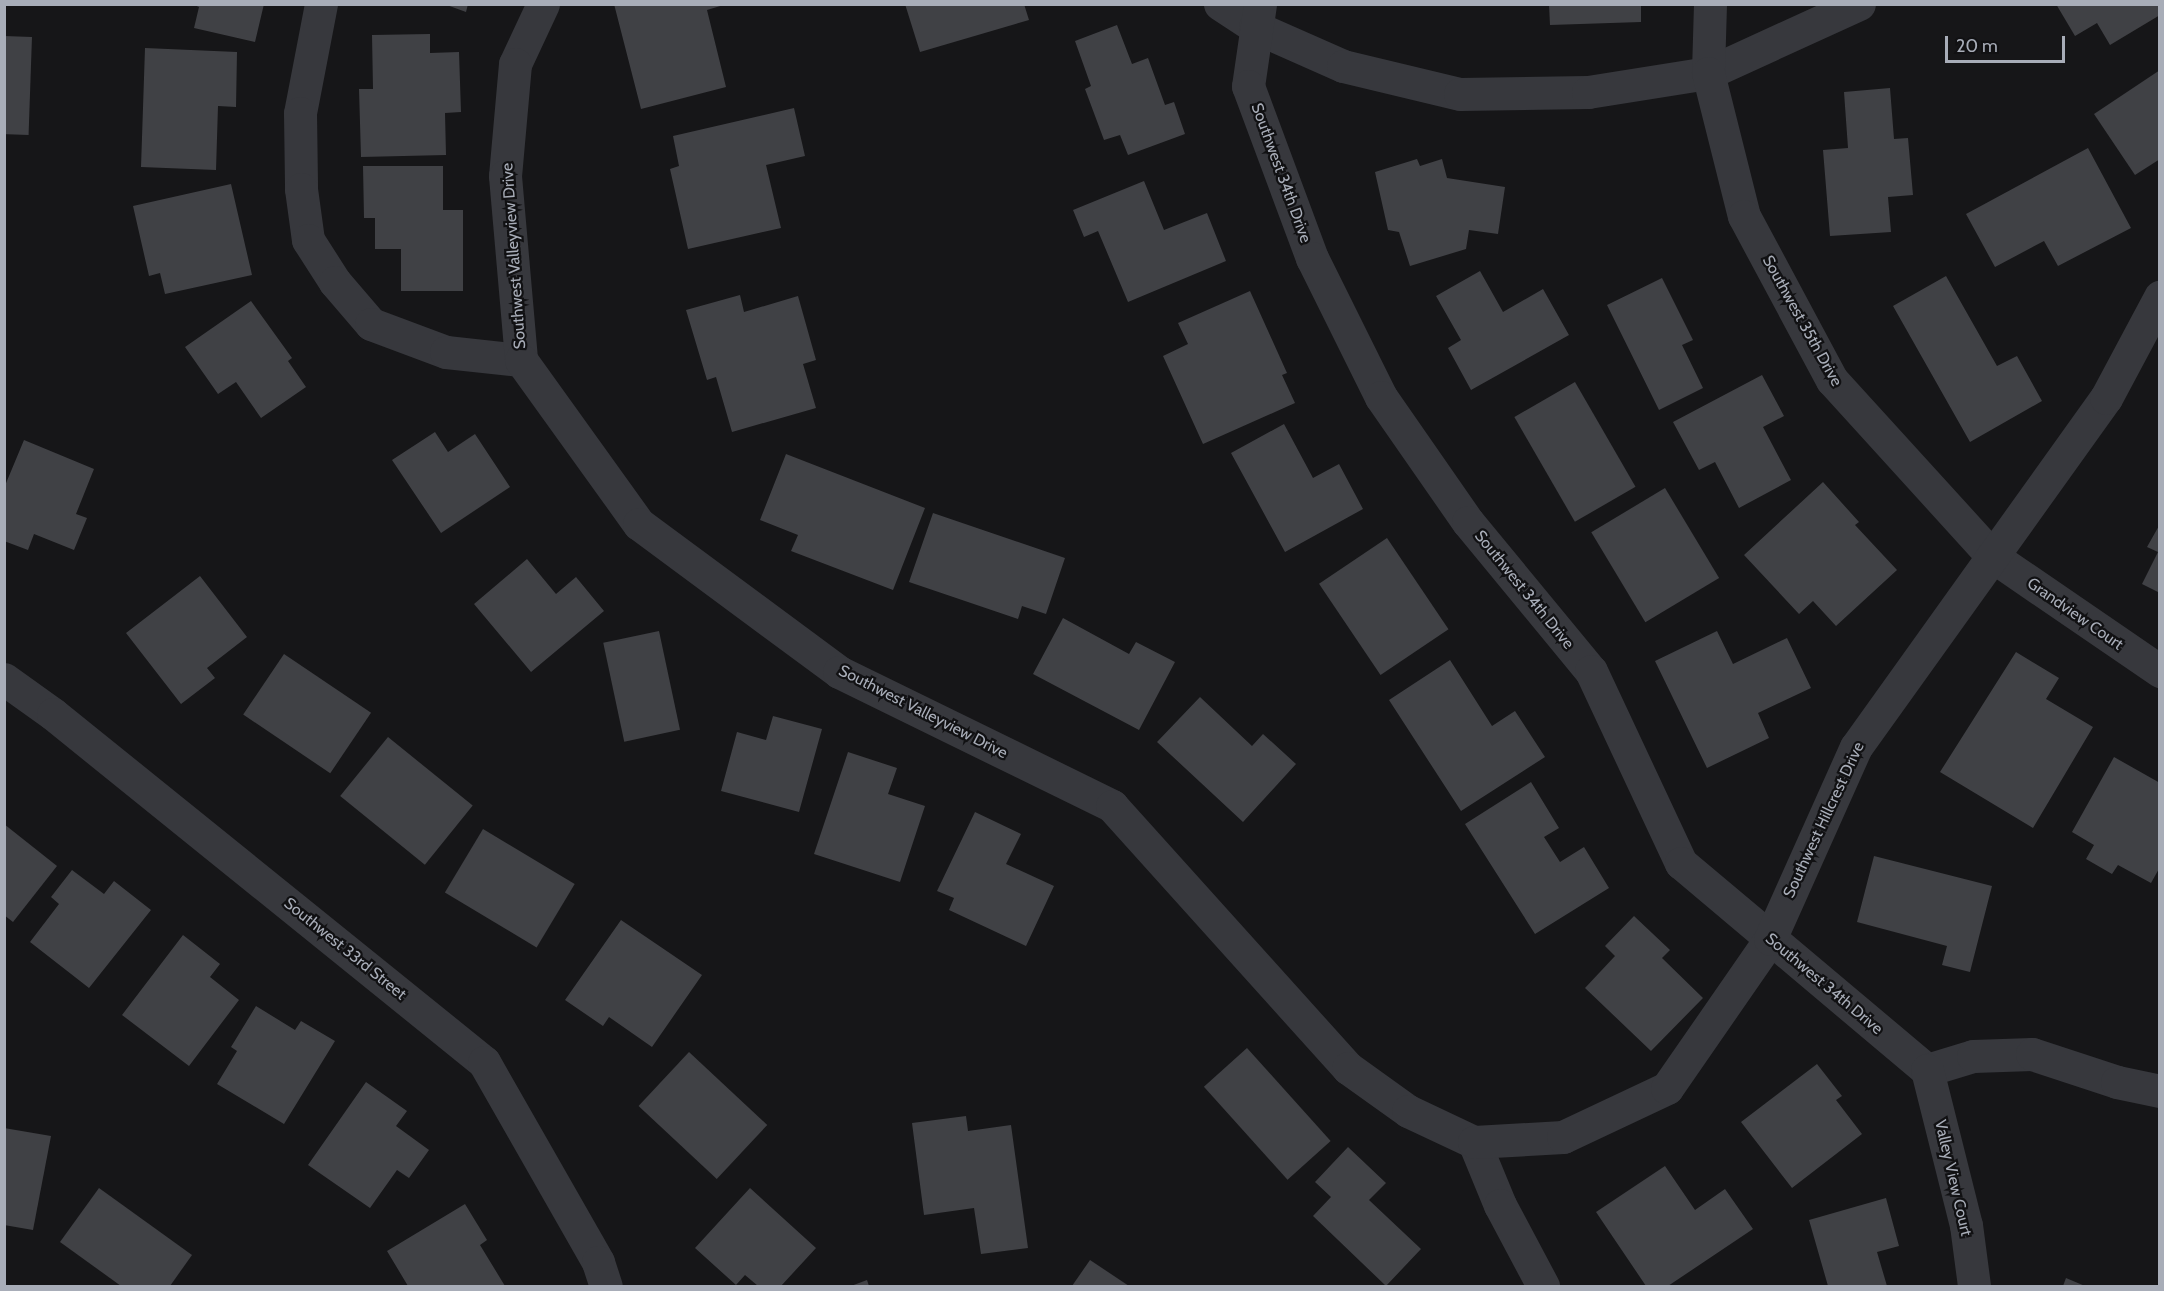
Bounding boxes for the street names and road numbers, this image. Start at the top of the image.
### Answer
street label: Southwest 34th Drive [1247,101,1315,245]
street label: Southwest Valleyview Drive [498,162,530,350]
street label: Southwest 35th Drive [1758,252,1846,390]
street label: Southwest 34th Drive [1470,527,1578,653]
street label: Grandview Court [2023,574,2127,654]
street label: Southwest Valleyview Drive [835,661,1011,763]
street label: Southwest Hillcrest Drive [1779,739,1869,901]
street label: Southwest 33rd Street [280,894,410,1004]
street label: Southwest 34th Drive [1761,929,1887,1039]
street label: Valley View Court [1930,1118,1976,1238]

